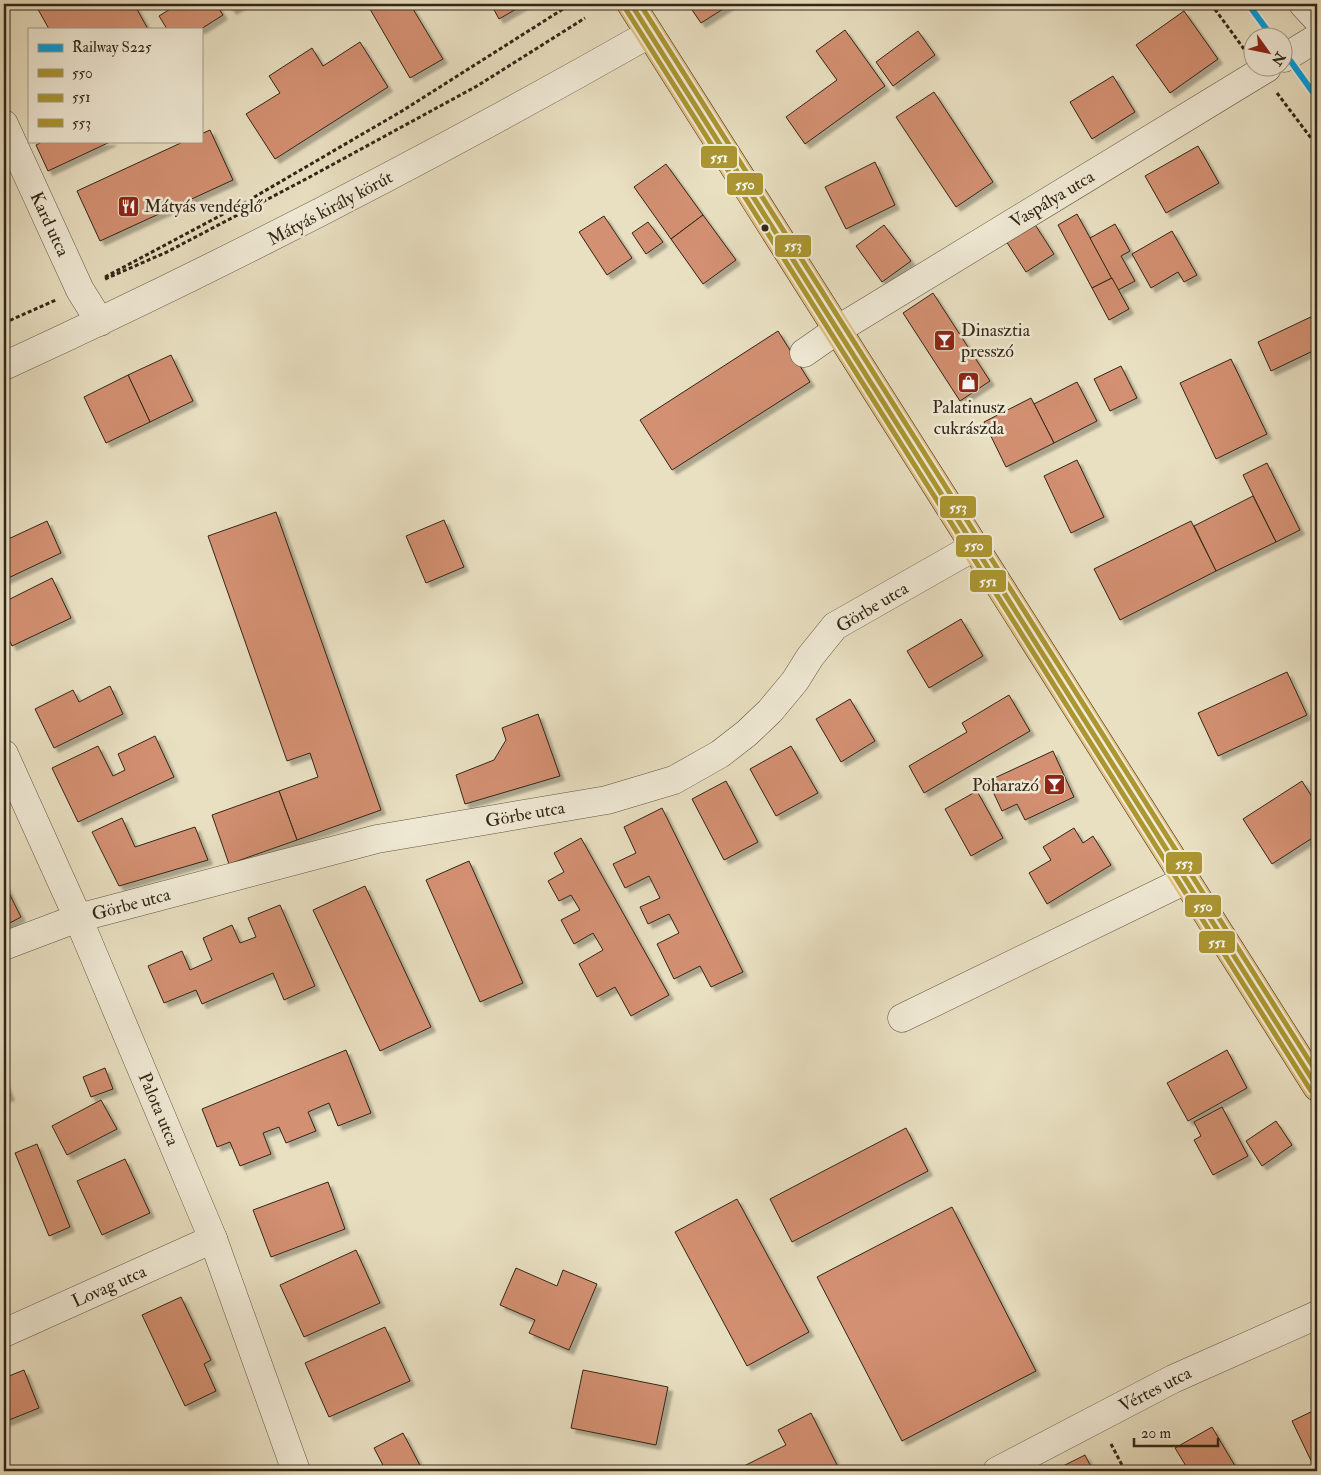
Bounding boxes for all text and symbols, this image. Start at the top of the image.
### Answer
legend [28,28,202,142]
north arrow [1244,28,1294,78]
text: Railway S225 [72,38,152,57]
text: N [1268,48,1290,69]
text: 550 [72,64,93,83]
text: 551 [72,88,91,107]
text: 553 [72,114,91,133]
line badge: 551 [700,145,738,169]
text: 551 [710,149,728,166]
street label: Vaspálya utca [1006,165,1099,234]
street label: Mátyás király körút [264,166,397,251]
line badge: 550 [726,172,764,196]
text: 550 [735,176,755,193]
street label: Kard utca [25,188,75,261]
restaurant icon: Mátyás vendéglő [116,194,140,218]
place label: Mátyás vendéglő [144,195,263,218]
unlabelled marker [760,223,770,233]
line badge: 553 [774,234,812,258]
text: 553 [784,237,802,254]
place label: Dinasztia presszó [960,319,1031,363]
bar icon: Dinasztia presszó [933,328,957,352]
shop icon: Palatinusz cukrászda [957,370,981,394]
place label: Palatinusz cukrászda [932,396,1006,440]
line badge: 553 [939,495,977,519]
text: 553 [949,499,967,516]
line badge: 550 [955,534,993,558]
text: 550 [964,537,984,554]
line badge: 551 [969,569,1007,593]
text: 551 [979,573,997,590]
street label: Görbe utca [832,577,913,638]
bar icon: Poharazó [1043,773,1067,797]
place label: Poharazó [972,774,1039,797]
street label: Görbe utca [484,796,567,833]
line badge: 553 [1165,851,1203,875]
text: 553 [1175,855,1193,872]
street label: Görbe utca [89,883,173,926]
line badge: 550 [1184,894,1222,918]
text: 550 [1193,898,1213,915]
line badge: 551 [1198,930,1236,954]
text: 551 [1208,934,1226,951]
street label: Palota utca [133,1069,184,1150]
street label: Lovag utca [68,1260,151,1313]
street label: Vértes utca [1115,1361,1196,1418]
scale bar [1134,1415,1217,1447]
text: 20 m [1141,1424,1171,1443]

